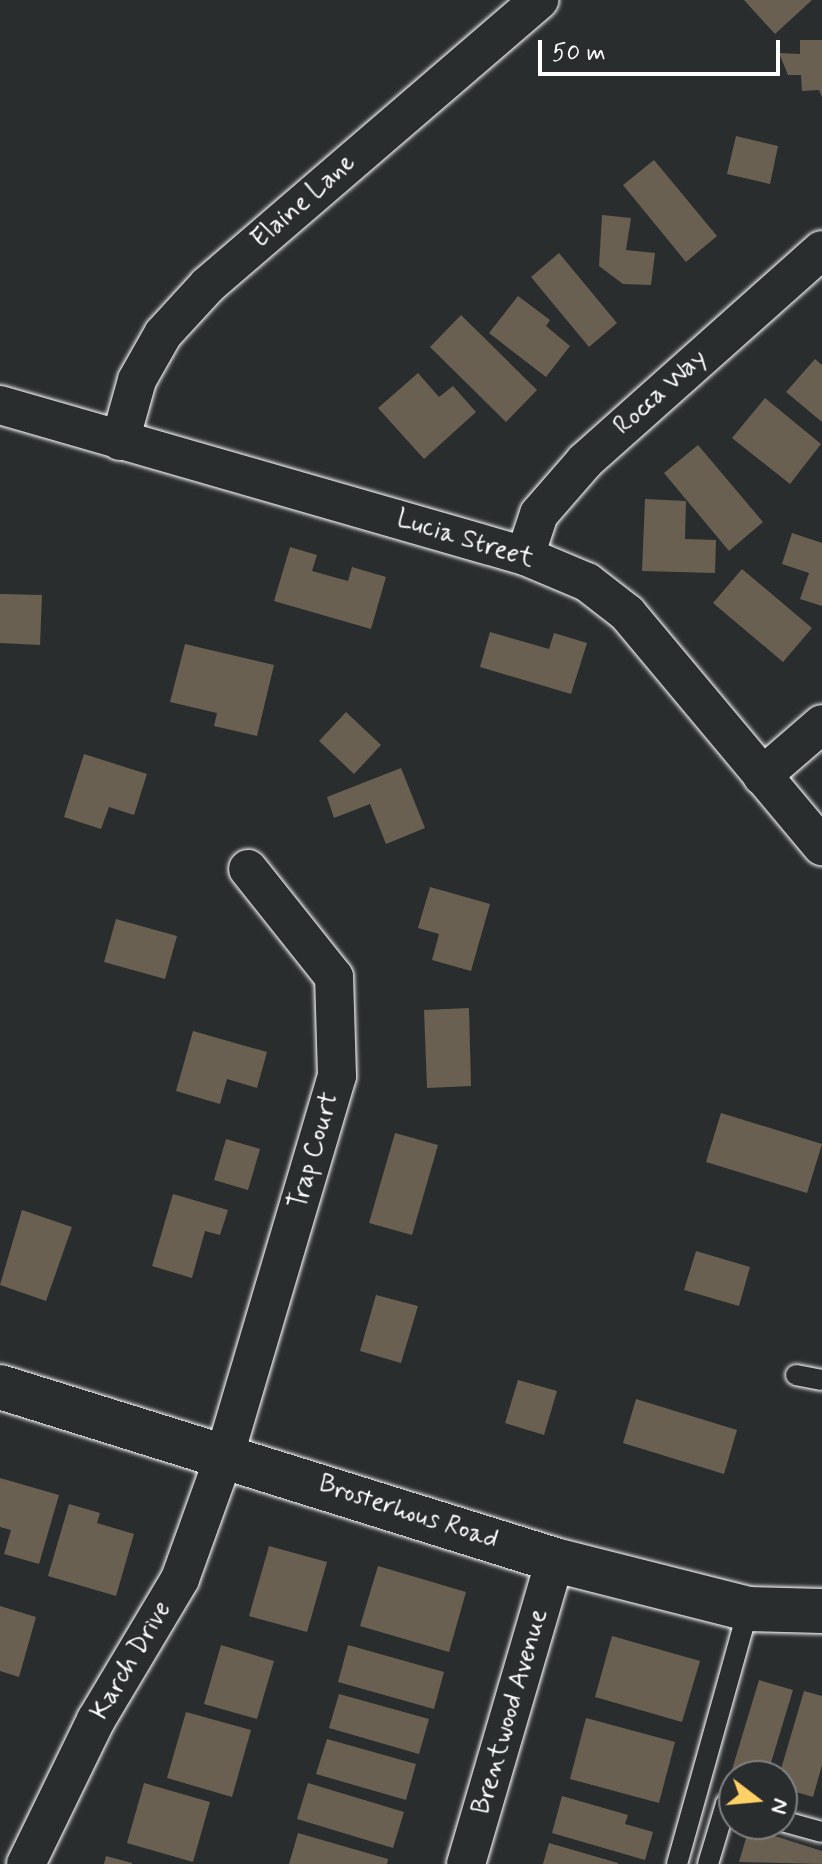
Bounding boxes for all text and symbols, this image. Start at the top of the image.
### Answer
scale bar [542,24,784,74]
text: 50 m [552,38,606,69]
street label: Elaine Lane [245,147,363,257]
street label: Rocca Way [607,342,715,444]
street label: Lucia Street [393,504,537,576]
street label: Trap Court [284,1091,346,1211]
street label: Brosterhous Road [315,1470,501,1556]
street label: Karch Drive [85,1596,179,1726]
street label: Brentwood Avenue [467,1606,555,1818]
north arrow [718,1760,798,1840]
text: N [764,1795,795,1817]

